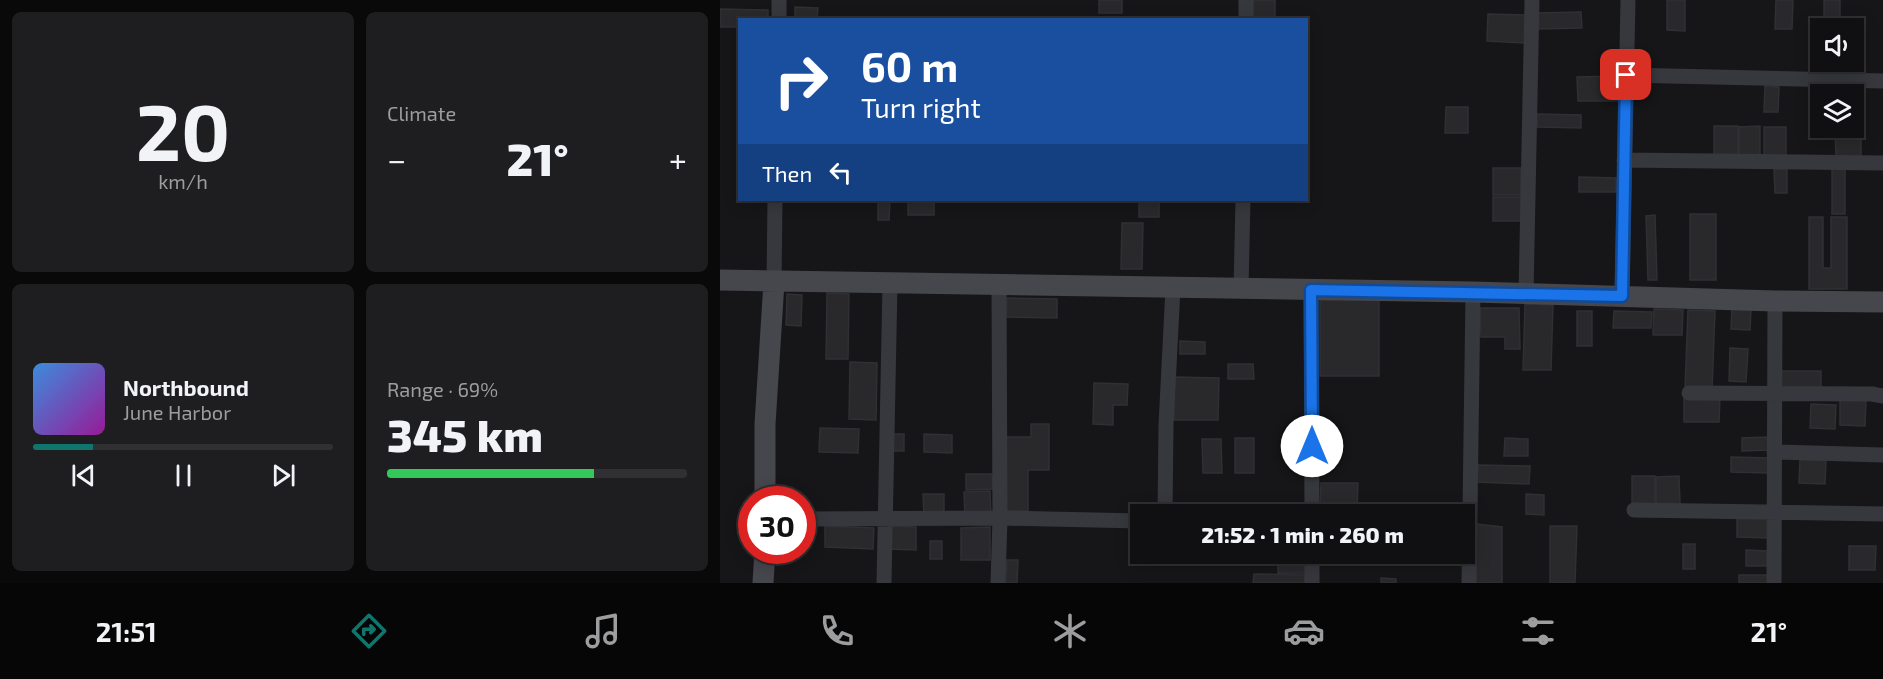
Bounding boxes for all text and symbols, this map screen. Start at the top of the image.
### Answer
map controls [1810,18,1864,138]
button: sound [1810,18,1864,72]
text: 60 m [861,40,958,90]
icon: right [762,42,840,120]
pin [1600,49,1651,100]
icon: arrive [1609,58,1642,91]
text: 20 [136,83,230,177]
button: layers [1810,84,1864,138]
text: Turn right [861,91,981,123]
text: Climate [387,101,456,125]
text: 21° [507,131,569,185]
text: − [387,139,406,179]
text: + [669,139,687,179]
icon: left [824,156,857,189]
text: Then [762,160,812,186]
text: km/h [158,169,208,193]
text: Northbound [123,374,249,400]
text: Range · 69% [387,377,498,401]
text: June Harbor [123,400,231,424]
text: 345 km [387,407,543,461]
position arrow [1280,414,1344,478]
icon: previous [67,459,100,492]
icon: pause [167,459,200,492]
icon: next [267,459,300,492]
speed limit sign: 30 [738,486,816,564]
text: 21:52 · 1 min · 260 m [1201,521,1404,547]
icon: directions [348,610,390,652]
icon: music [582,610,624,652]
icon: phone [816,610,858,652]
icon: climate [1049,610,1091,652]
icon: car [1283,610,1325,652]
icon: filters [1517,610,1559,652]
text: 21:51 [96,615,157,647]
text: 21° [1751,615,1787,647]

